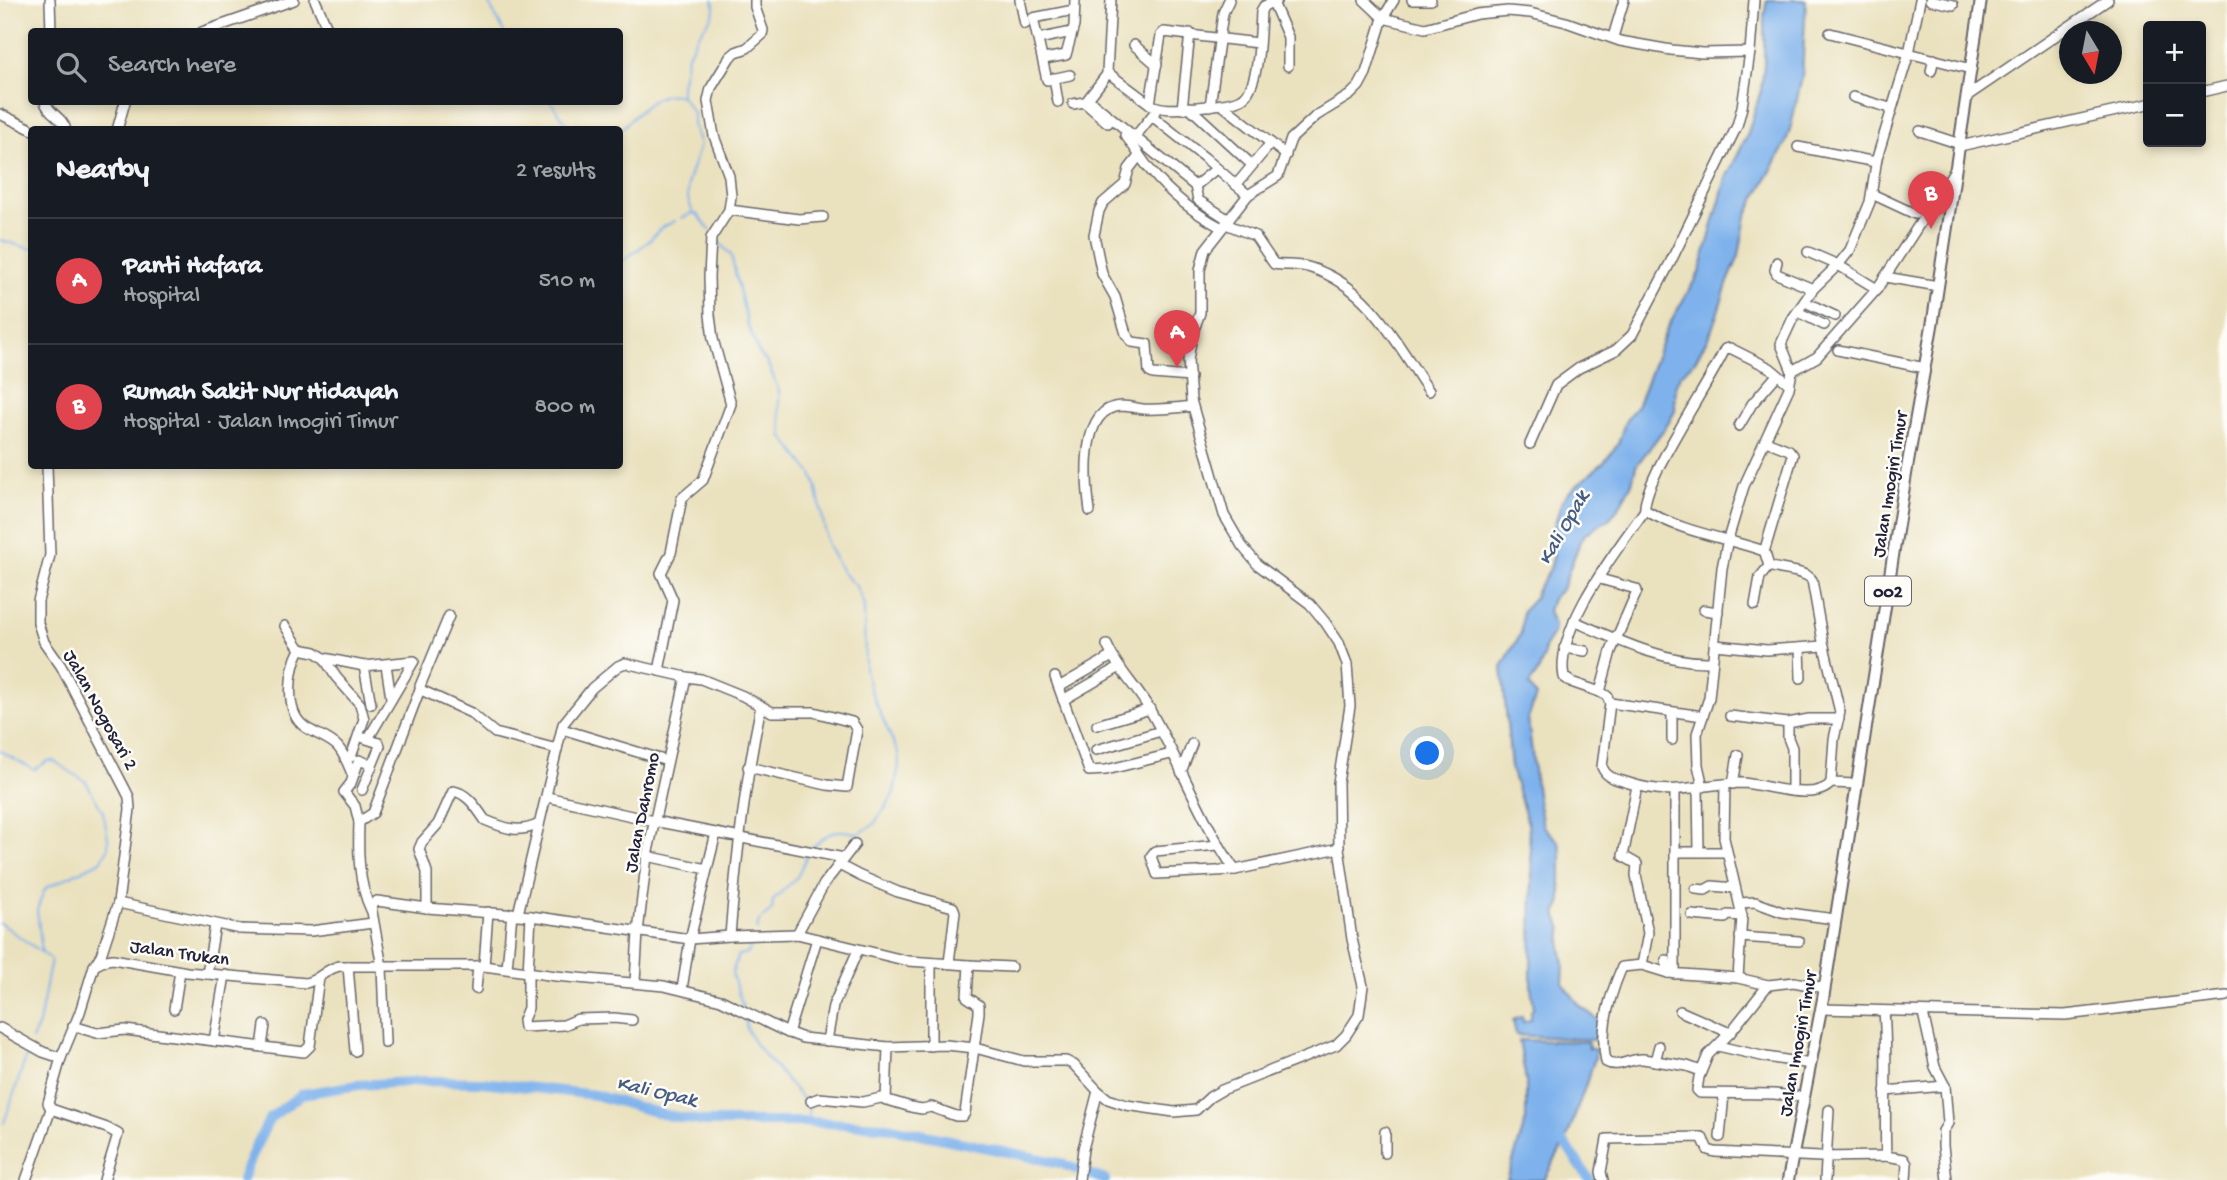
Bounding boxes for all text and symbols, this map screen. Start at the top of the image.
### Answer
north arrow [2059,21,2122,84]
map controls [2143,21,2206,147]
button: + [2143,21,2206,84]
search box [28,28,623,105]
icon: search [52,48,90,86]
text: Search here [108,51,236,82]
button: − [2143,84,2206,147]
text: Nearby [56,154,149,189]
text: 2 results [516,158,595,185]
pin: B [1908,171,1954,229]
text: Panti Hafara [123,252,262,283]
text: A [72,268,86,295]
text: 510 m [539,268,595,295]
text: Hospital [123,283,200,310]
pin: A [1154,310,1200,368]
text: Rumah Sakit Nur Hidayah [123,378,398,409]
text: B [73,394,85,421]
text: 800 m [535,394,595,421]
street label: Jalan Imogiri Timur [1869,408,1915,559]
text: Hospital · Jalan Imogiri Timur [123,409,397,436]
water label: Kali Opak [1534,485,1598,570]
road number: 002 [1865,576,1911,606]
street label: Jalan Nogosari 2 [56,647,141,775]
your location [1410,736,1444,770]
street label: Jalan Dahromo [621,750,666,875]
street label: Jalan Trukan [128,936,231,973]
street label: Jalan Imogiri Timur [1775,967,1824,1118]
water label: Kali Opak [614,1072,701,1115]

